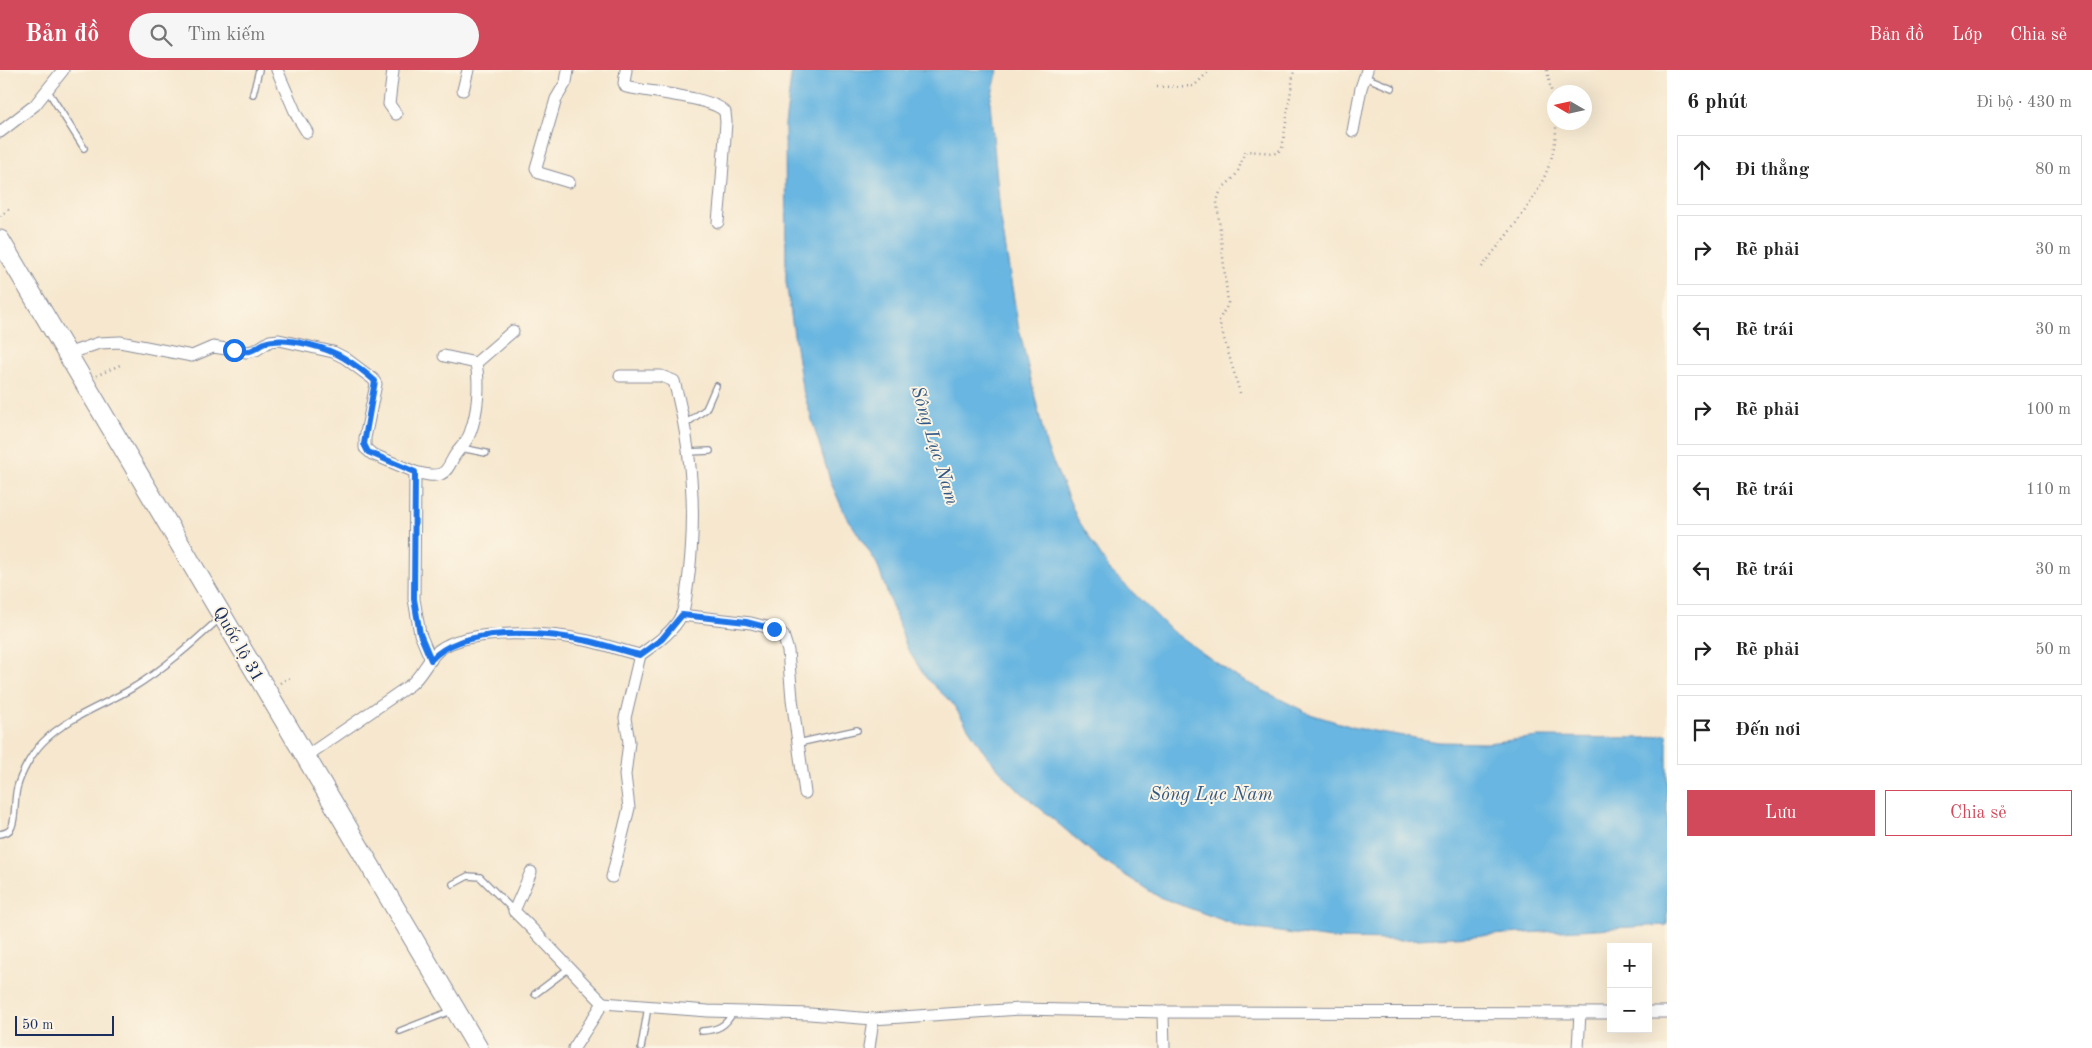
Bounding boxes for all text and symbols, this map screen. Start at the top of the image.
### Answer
search box [129,13,479,58]
icon: search [147,21,175,49]
text: Bản đồ [25,23,99,47]
text: Tìm kiếm [187,26,265,45]
text: Bản đồ [1870,26,1924,44]
text: Lớp [1952,26,1982,44]
text: Chia sẻ [2010,26,2067,44]
north arrow [1547,85,1592,130]
text: 6 phút [1687,92,1747,113]
text: Đi bộ · 430 m [1976,95,2072,111]
icon: ahead [1688,156,1716,184]
text: Đi thẳng [1735,161,1809,180]
text: 80 m [2035,162,2071,178]
icon: right [1688,236,1716,264]
text: Rẽ phải [1735,241,1799,260]
text: 30 m [2035,242,2071,258]
icon: left [1688,316,1716,344]
text: Rẽ trái [1735,321,1794,340]
text: 30 m [2035,322,2071,338]
route start [223,339,246,362]
water label: Sông Lục Nam [906,384,961,508]
icon: right [1688,396,1716,424]
text: Rẽ phải [1735,401,1799,420]
text: 100 m [2026,402,2071,418]
icon: left [1688,476,1716,504]
text: Rẽ trái [1735,481,1794,500]
text: 110 m [2026,482,2071,498]
icon: left [1688,556,1716,584]
text: Rẽ trái [1735,561,1794,580]
text: 30 m [2035,562,2071,578]
street label: Quốc lộ 31 [209,603,268,685]
route end [763,618,786,641]
icon: right [1688,636,1716,664]
text: Rẽ phải [1735,641,1799,660]
text: 50 m [2035,642,2071,658]
icon: arrive [1688,716,1716,744]
text: Đến nơi [1735,721,1801,740]
water label: Sông Lục Nam [1149,786,1273,805]
button: Lưu [1687,790,1875,836]
button: Chia sẻ [1885,790,2072,836]
map controls [1607,943,1652,1033]
button: + [1607,943,1652,988]
button: − [1607,988,1652,1033]
scale bar [15,1013,114,1036]
text: 50 m [22,1018,53,1032]

